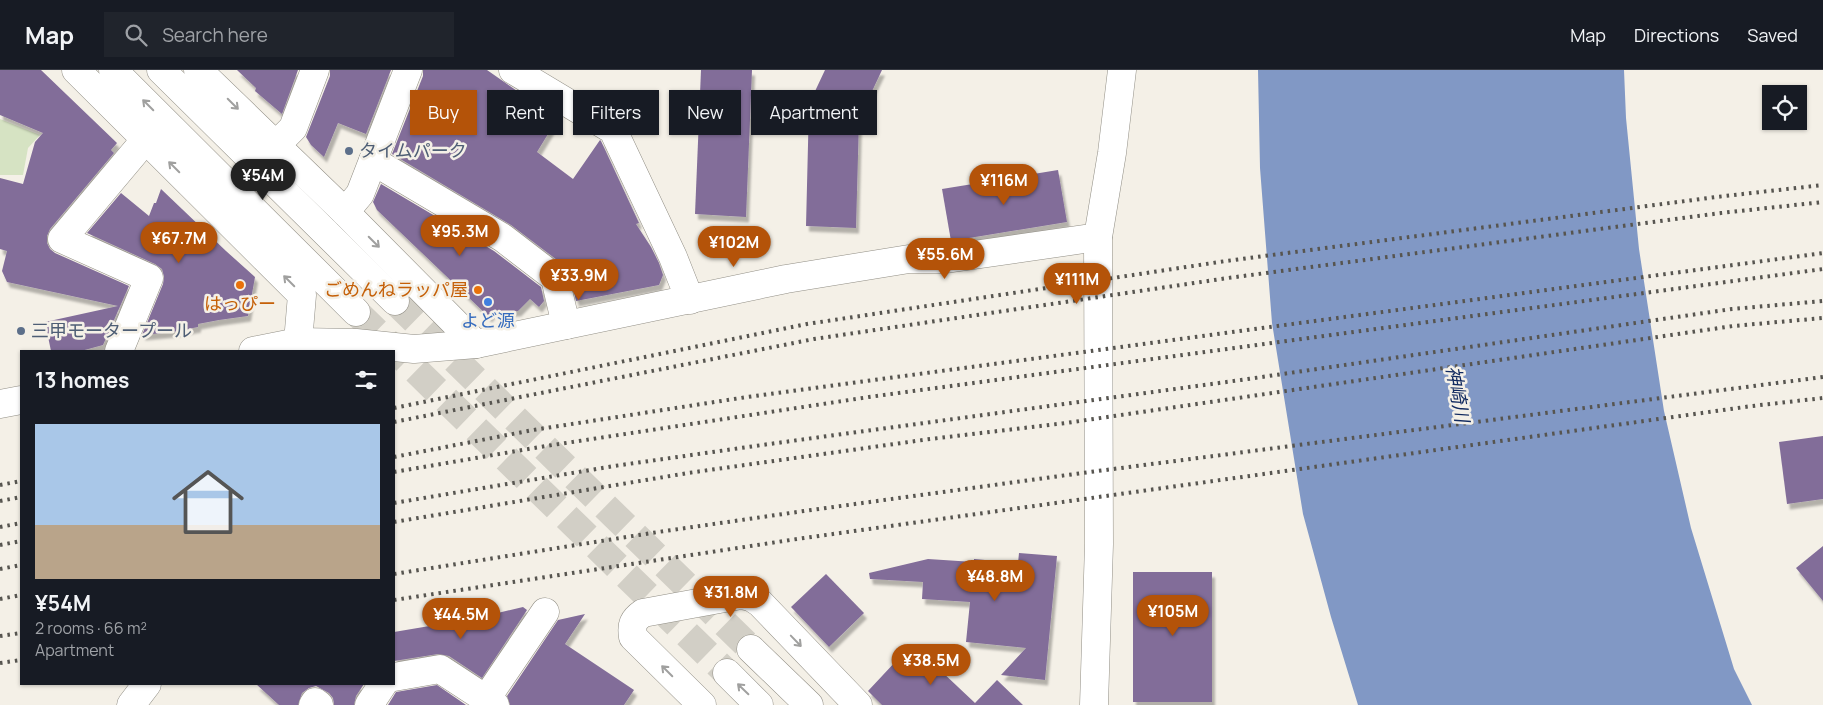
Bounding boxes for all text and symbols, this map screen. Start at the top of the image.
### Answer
search box [104,12,454,57]
text: Map [25,18,74,51]
icon: search [122,21,150,49]
text: Search here [162,22,268,48]
text: Map [1570,23,1606,47]
text: Directions [1634,23,1719,47]
text: Saved [1747,23,1798,47]
map controls [1762,85,1807,130]
button: locate [1762,85,1807,130]
chip: Buy [410,90,477,135]
chip: Rent [487,90,563,135]
chip: Filters [573,90,659,135]
chip: New [669,90,741,135]
chip: Apartment [751,90,877,135]
one-way arrow [227,98,239,110]
one-way arrow [142,99,154,111]
place label: タイムパーク [359,138,467,162]
marker: タイムパーク [343,145,355,157]
pin: ¥54M [233,158,293,201]
one-way arrow [168,161,180,173]
text: ¥54M [242,164,284,186]
pin: ¥116M [969,164,1039,206]
text: ¥116M [980,169,1028,191]
pin: ¥95.3M [419,214,501,257]
text: ¥95.3M [432,220,488,242]
pin: ¥67.7M [138,222,220,264]
pin: ¥102M [699,226,769,268]
text: ¥67.7M [151,227,207,249]
text: ¥102M [709,231,759,253]
one-way arrow [368,236,381,248]
pin: ¥55.6M [904,238,986,280]
text: ¥55.6M [916,243,974,265]
pin: ¥33.9M [538,258,620,301]
pin: ¥111M [1042,262,1112,305]
text: ¥33.9M [551,264,607,286]
text: ¥111M [1055,268,1099,290]
one-way arrow [283,275,295,287]
place label: ごめんねラッパ屋 [324,277,468,301]
marker: はっぴー [234,279,246,291]
marker: ごめんねラッパ屋 [472,284,484,296]
place label: はっぴー [204,291,276,315]
marker: よど源 [482,296,494,308]
place label: よど源 [461,308,515,332]
place label: 三甲モータープール [31,318,192,342]
marker: 三甲モータープール [15,325,27,337]
water label: 神崎川 [1440,364,1476,426]
text: 13 homes [35,366,129,394]
icon: filters [352,366,380,394]
icon: home [163,457,253,547]
pin: ¥48.8M [954,560,1036,602]
text: ¥48.8M [967,565,1023,587]
pin: ¥31.8M [690,576,772,618]
text: ¥31.8M [704,581,758,603]
text: ¥54M [35,589,91,617]
pin: ¥105M [1138,594,1208,637]
pin: ¥44.5M [420,598,502,640]
text: ¥105M [1148,600,1198,622]
text: ¥44.5M [433,603,489,625]
text: 2 rooms · 66 m² [35,617,147,639]
one-way arrow [790,634,802,647]
text: Apartment [35,639,114,661]
pin: ¥38.5M [890,644,972,686]
text: ¥38.5M [903,649,959,671]
one-way arrow [661,665,674,677]
one-way arrow [737,683,750,695]

